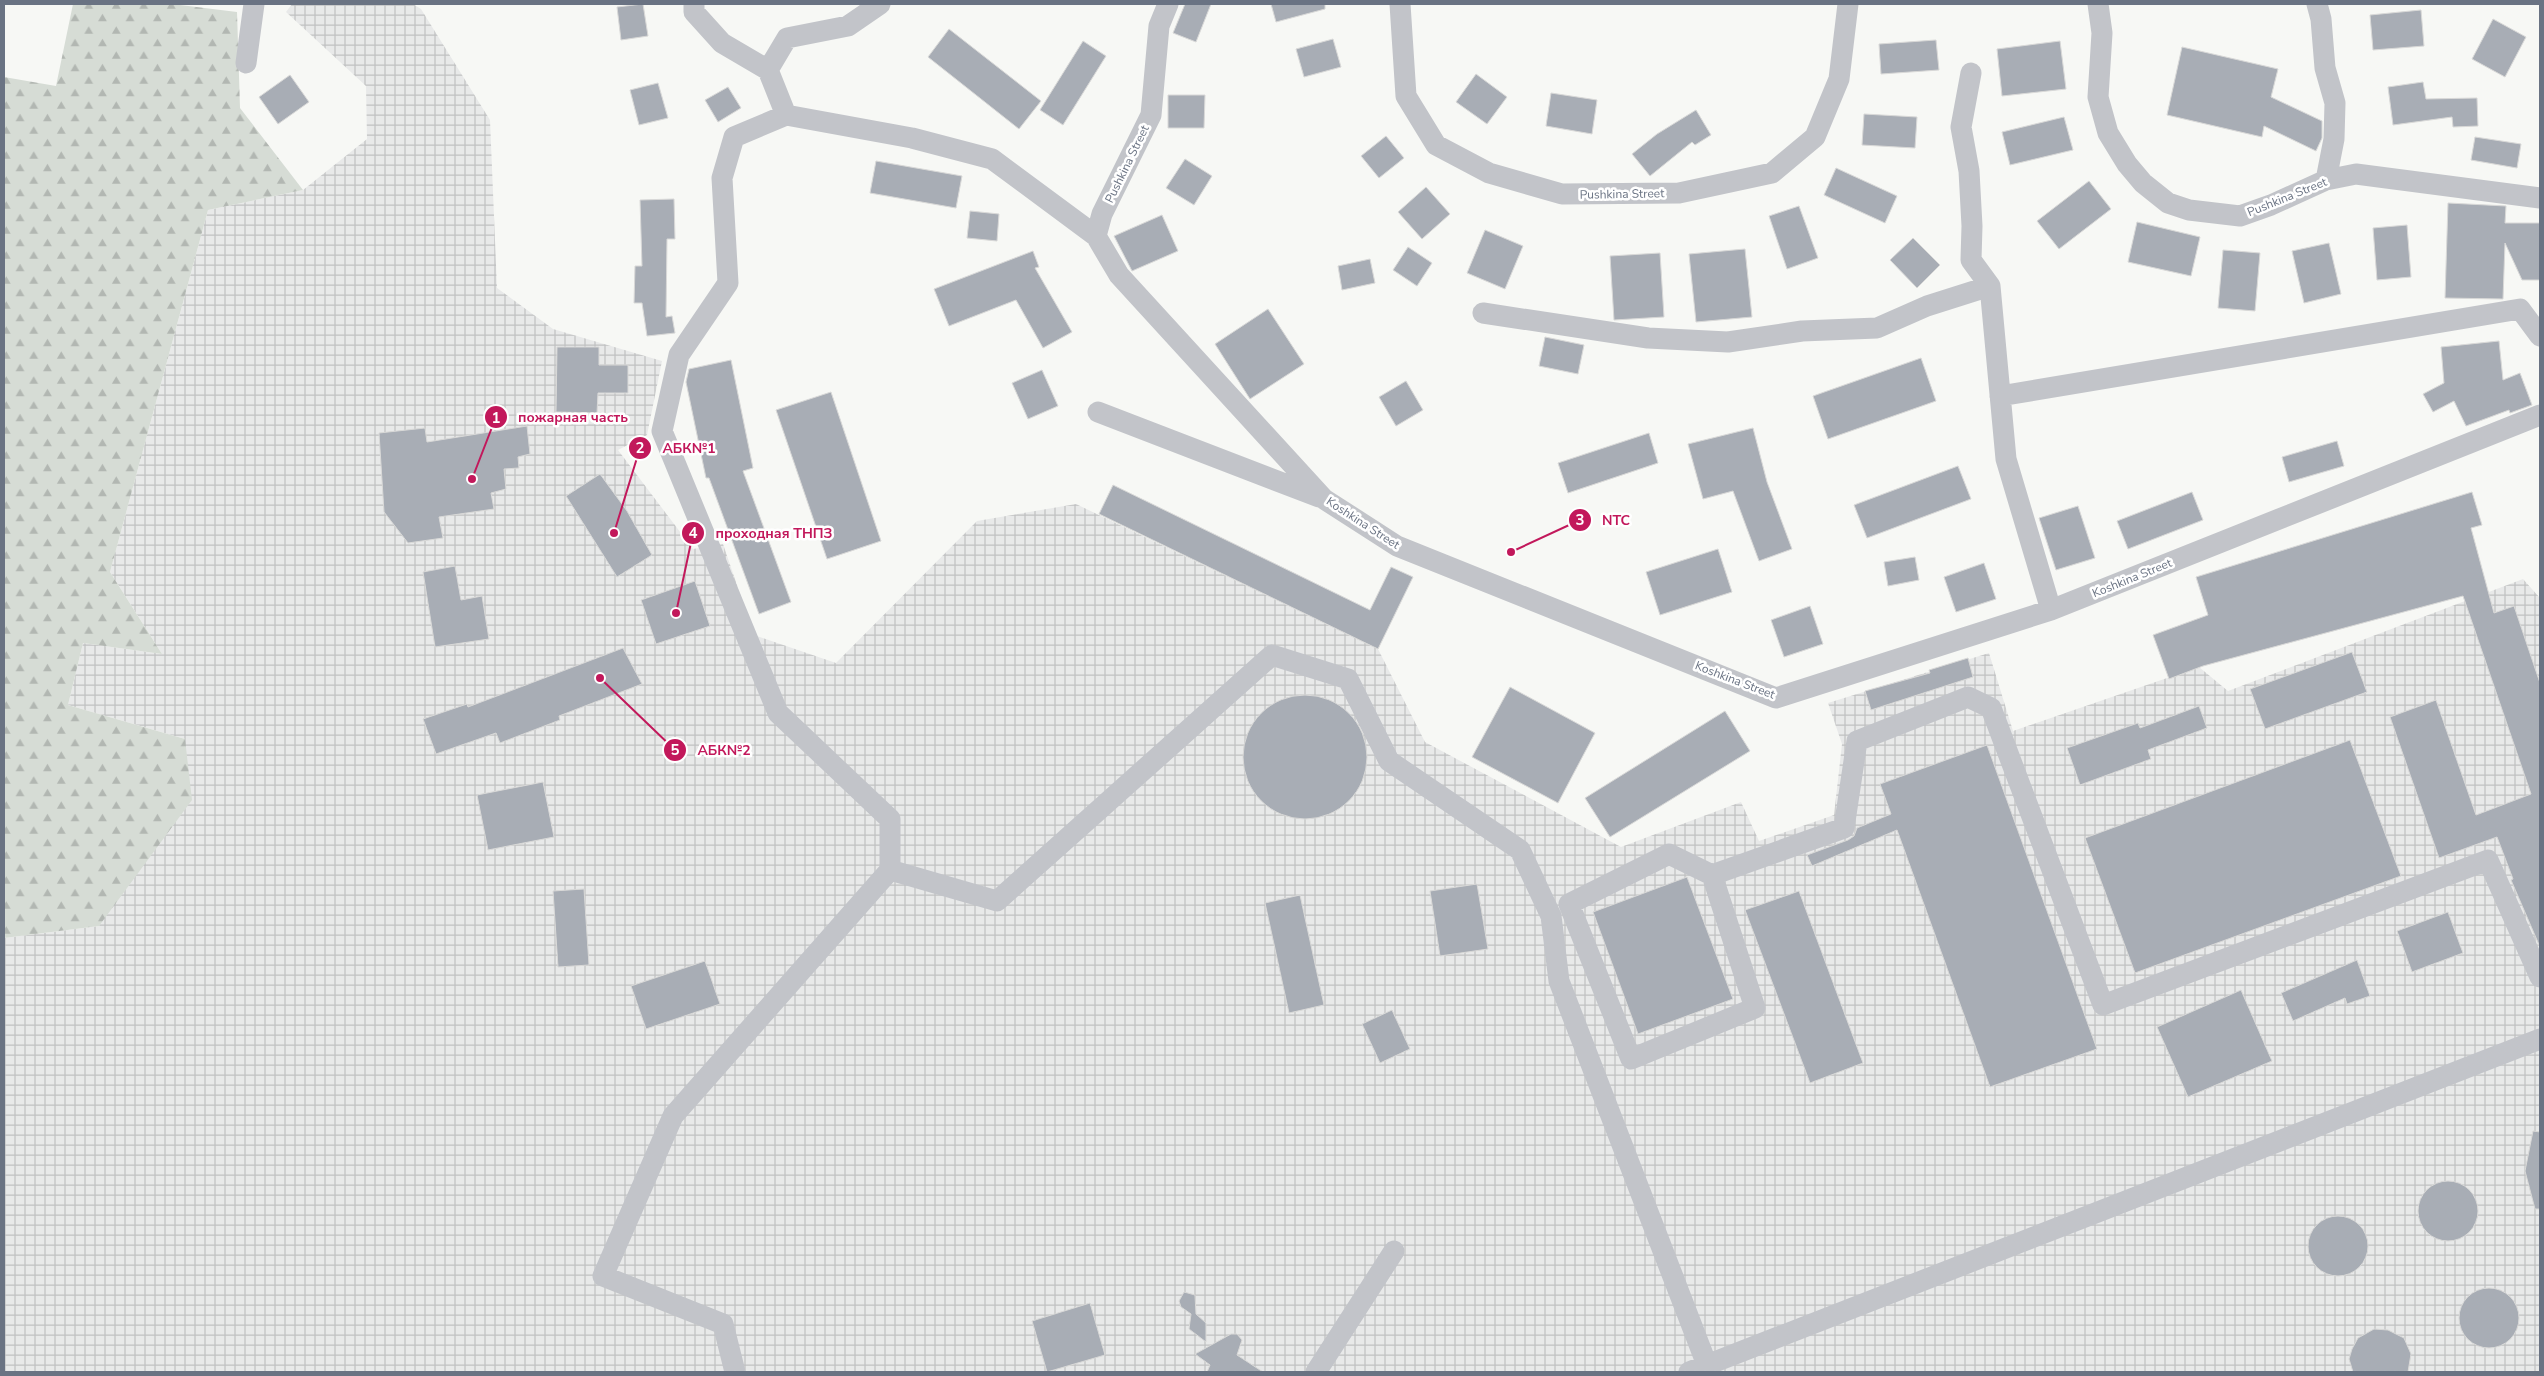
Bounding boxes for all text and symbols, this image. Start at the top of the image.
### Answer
street label: Pushkina Street [1101,122,1153,206]
street label: Pushkina Street [2245,173,2330,220]
street label: Pushkina Street [1580,185,1665,203]
callout: пожарная часть [484,403,638,432]
text: 1 [491,408,501,428]
text: пожарная часть [518,408,628,427]
callout: АБК№1 [628,434,726,463]
text: 2 [635,438,645,458]
text: АБК№1 [662,439,716,458]
street label: Koshkina Street [1323,493,1403,553]
callout: NTC [1567,506,1640,535]
text: 3 [1575,510,1585,530]
text: NTC [1602,511,1631,530]
callout: проходная ТНПЗ [680,518,842,547]
text: 4 [688,523,698,543]
text: проходная ТНПЗ [716,524,833,543]
street label: Koshkina Street [2090,554,2175,601]
street label: Koshkina Street [1693,657,1778,703]
callout: АБК№2 [662,735,761,764]
text: 5 [670,740,680,760]
text: АБК№2 [697,741,751,760]

